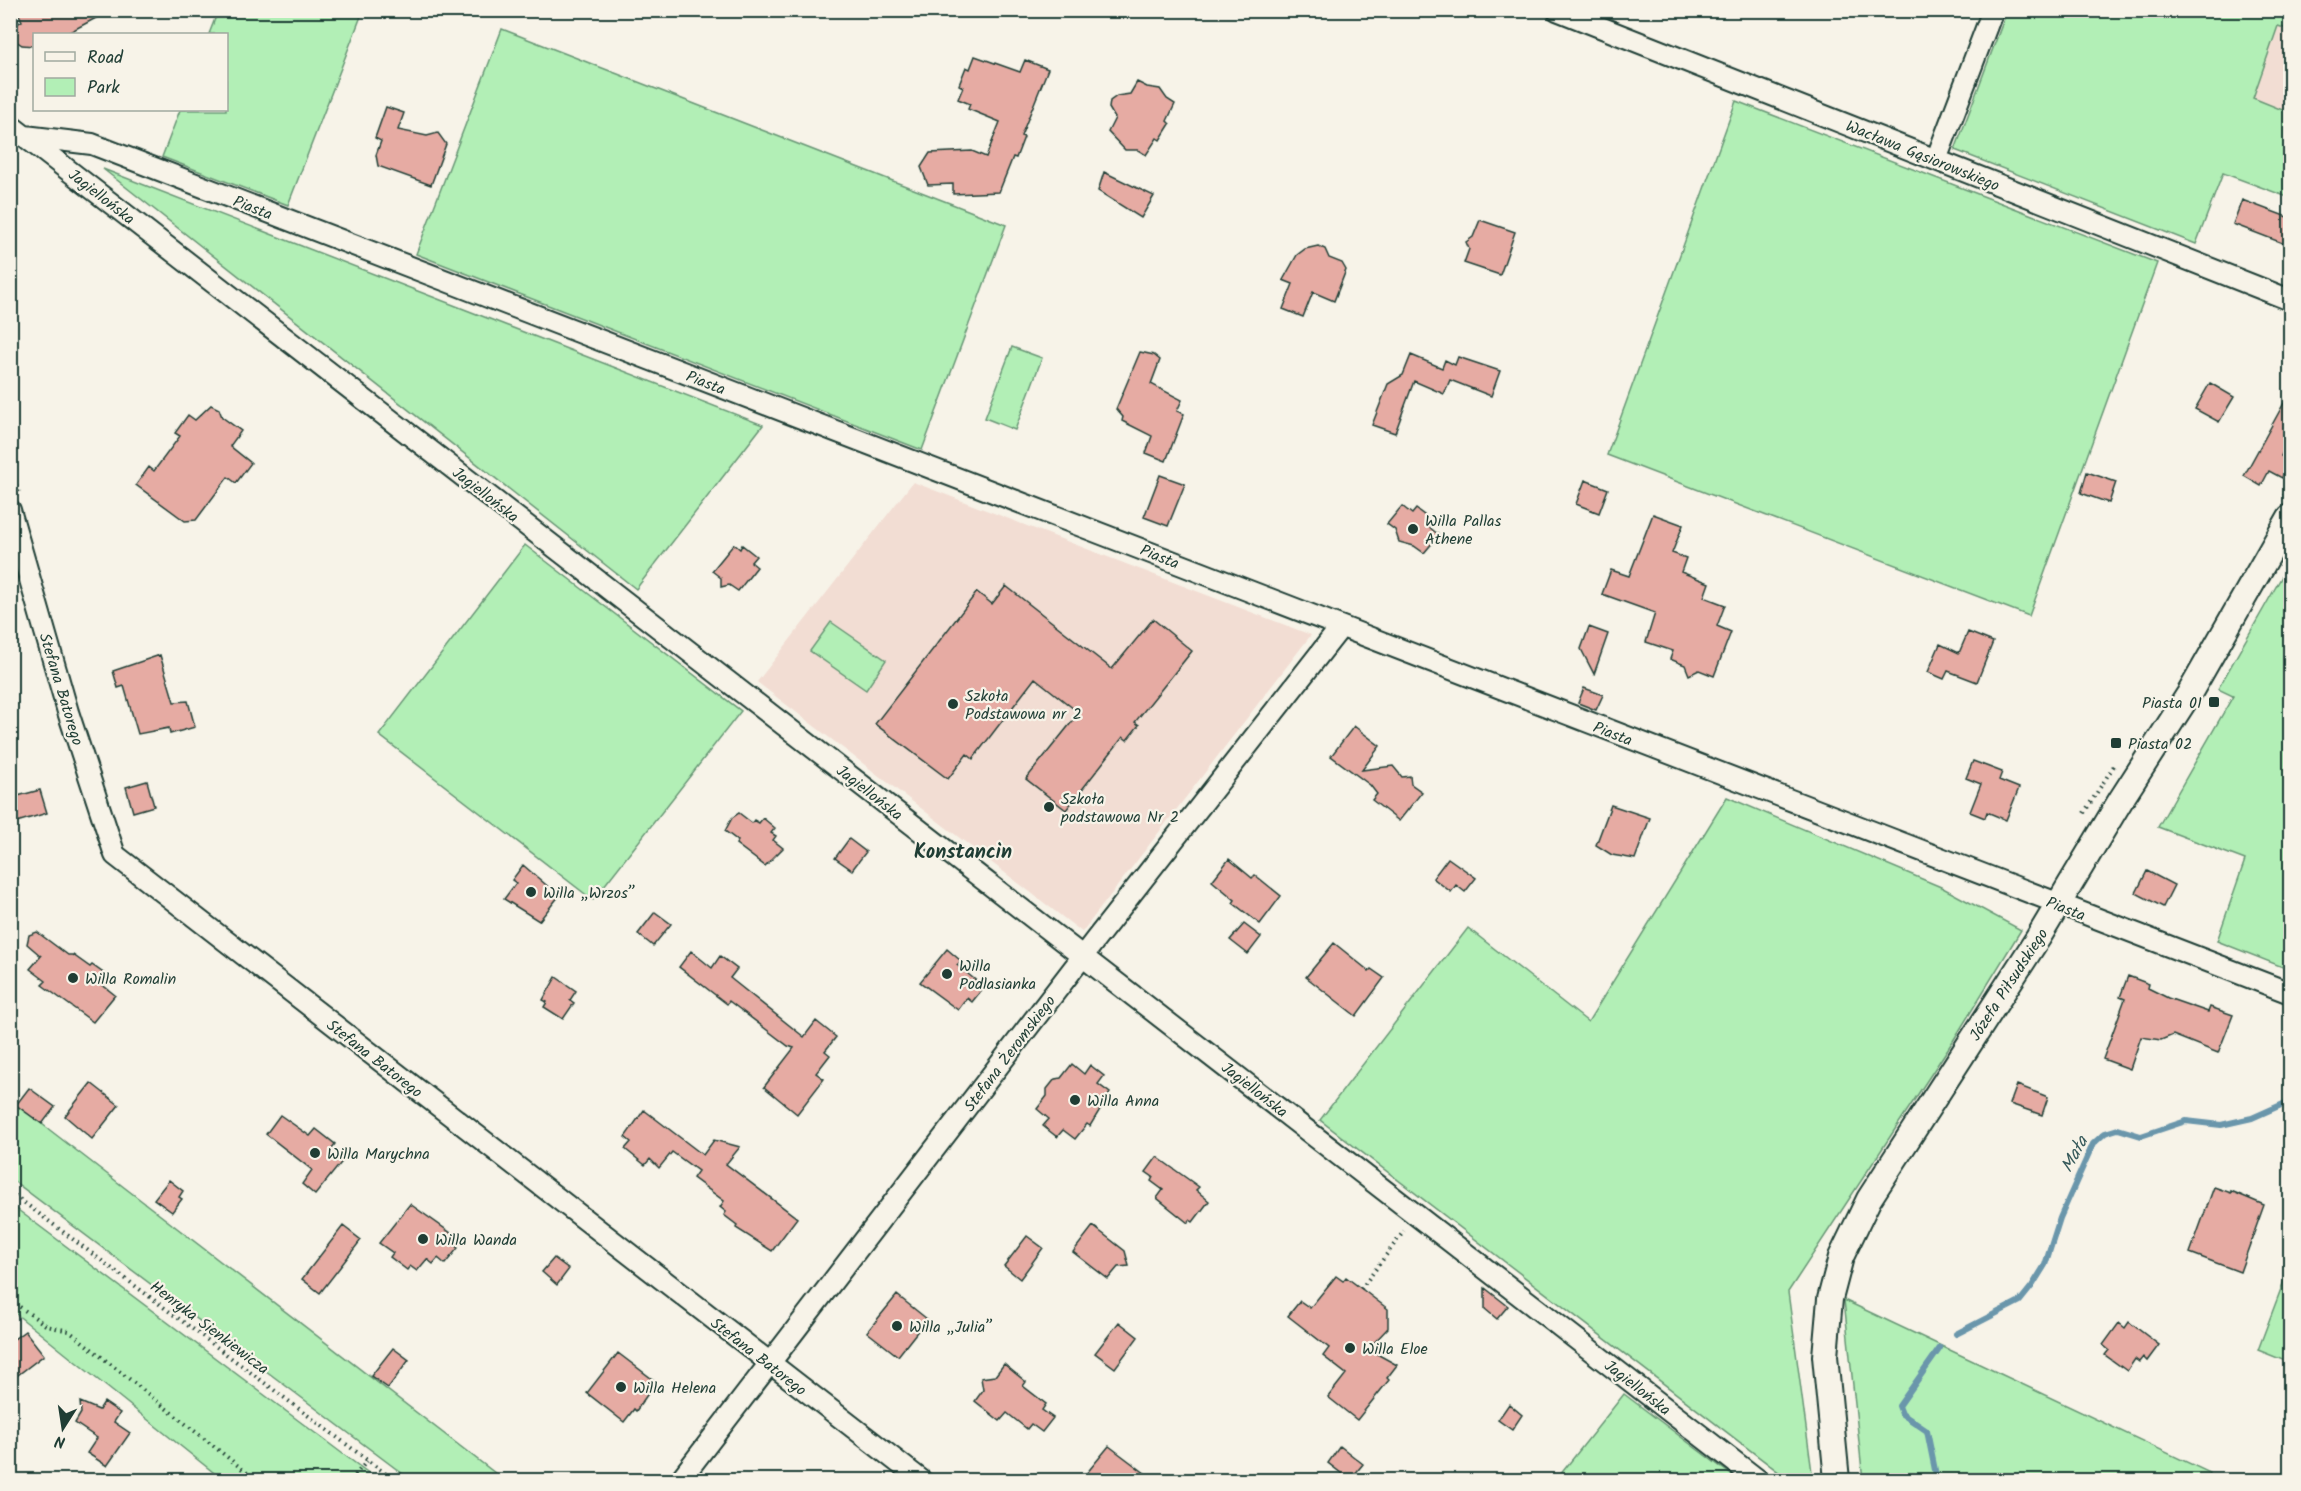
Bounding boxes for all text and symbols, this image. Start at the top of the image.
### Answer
legend [33,33,228,111]
text: Road [87,44,124,73]
text: Park [87,74,120,103]
street label: Wacława Gąsiorowskiego [1842,114,2003,199]
street label: Jagiellońska [62,163,140,231]
street label: Piasta [229,189,276,227]
street label: Piasta [682,364,729,402]
street label: Jagiellońska [446,461,524,529]
place label: Willa Pallas Athene [1425,509,1502,552]
marker: Willa Pallas Athene [1406,522,1420,536]
street label: Piasta [1136,538,1183,577]
street label: Stefana Batorego [32,630,90,749]
place label: Szkoła Podstawowa nr 2 [965,684,1082,727]
place label: Piasta 01 [2142,691,2202,716]
marker: Piasta 01 [2207,695,2221,709]
marker: Szkoła Podstawowa nr 2 [946,697,960,711]
street label: Piasta [1589,715,1636,753]
place label: Piasta 02 [2128,732,2192,757]
marker: Piasta 02 [2109,736,2123,750]
street label: Jagiellońska [830,759,908,827]
place label: Szkoła podstawowa Nr 2 [1060,787,1179,830]
marker: Szkoła podstawowa Nr 2 [1042,800,1056,814]
district label: Konstancin [914,837,1012,869]
place label: Willa „Wrzos” [543,881,636,906]
marker: Willa „Wrzos” [524,885,538,899]
street label: Piasta [2042,890,2089,928]
street label: Józefa Piłsudskiego [1963,924,2055,1046]
place label: Willa Podlasianka [959,954,1036,997]
place label: Willa Romalin [85,967,176,992]
marker: Willa Podlasianka [940,967,954,981]
marker: Willa Romalin [66,971,80,985]
street label: Stefana Żeromskiego [958,990,1062,1118]
street label: Stefana Batorego [321,1014,428,1105]
street label: Jagiellońska [1215,1056,1293,1124]
place label: Willa Anna [1087,1089,1159,1114]
marker: Willa Anna [1068,1093,1082,1107]
water label: Mała [2054,1130,2098,1178]
place label: Willa Marychna [327,1142,430,1167]
marker: Willa Marychna [308,1146,322,1160]
place label: Willa Wanda [435,1228,517,1253]
marker: Willa Wanda [416,1232,430,1246]
street label: Henryka Sienkiewicza [144,1275,274,1381]
street label: Stefana Batorego [705,1312,812,1403]
place label: Willa „Julia” [909,1315,993,1340]
marker: Willa „Julia” [890,1319,904,1333]
place label: Willa Eloe [1362,1337,1428,1362]
marker: Willa Eloe [1343,1341,1357,1355]
street label: Jagiellońska [1598,1354,1676,1422]
place label: Willa Helena [633,1376,716,1401]
marker: Willa Helena [614,1380,628,1394]
north arrow [33,1398,93,1458]
text: N [53,1428,68,1454]

